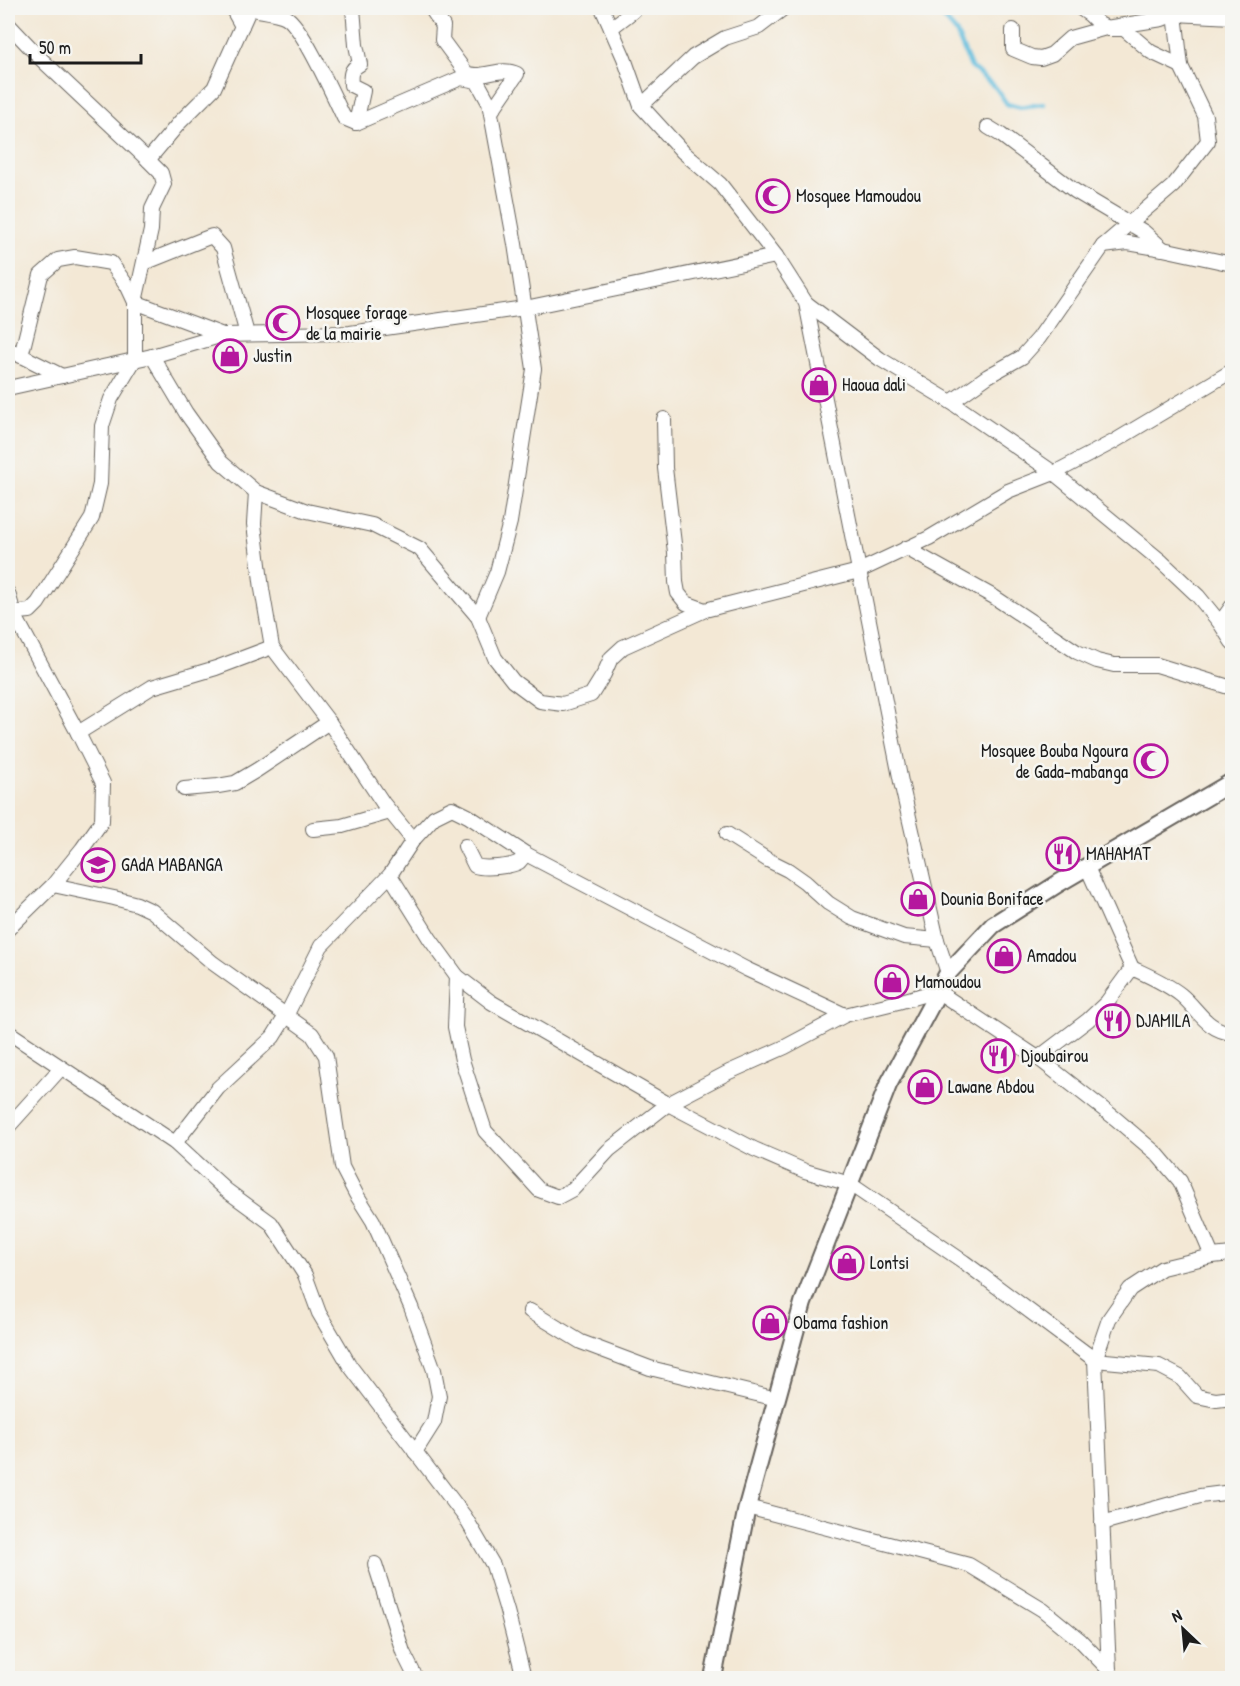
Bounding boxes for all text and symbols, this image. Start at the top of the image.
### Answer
scale bar [30,27,141,65]
text: 50 m [39,35,71,60]
mosque icon: Mosquee Mamoudou [755,178,791,214]
place label: Mosquee Mamoudou [796,183,921,208]
place label: Mosquee forage de la mairie [306,300,408,346]
mosque icon: Mosquee forage de la mairie [265,305,301,341]
shop icon: Justin [212,338,248,374]
place label: Justin [253,343,292,368]
shop icon: Haoua dali [801,367,837,403]
place label: Haoua dali [842,372,906,397]
place label: Mosquee Bouba Ngoura de Gada-mabanga [981,738,1128,784]
mosque icon: Mosquee Bouba Ngoura de Gada-mabanga [1133,743,1169,779]
restaurant icon: MAHAMAT [1045,836,1081,872]
place label: MAHAMAT [1086,841,1151,866]
school or university icon: GAdA MABANGA [80,847,116,883]
place label: GAdA MABANGA [121,852,223,877]
shop icon: Dounia Boniface [900,881,936,917]
place label: Dounia Boniface [941,886,1044,911]
shop icon: Amadou [986,938,1022,974]
place label: Amadou [1027,943,1077,968]
shop icon: Mamoudou [874,964,910,1000]
place label: Mamoudou [915,969,981,994]
restaurant icon: DJAMILA [1095,1003,1131,1039]
place label: DJAMILA [1136,1008,1191,1033]
restaurant icon: Djoubairou [980,1038,1016,1074]
place label: Djoubairou [1021,1043,1088,1068]
shop icon: Lawane Abdou [907,1069,943,1105]
place label: Lawane Abdou [948,1074,1034,1099]
shop icon: Lontsi [829,1245,865,1281]
place label: Lontsi [870,1250,909,1275]
shop icon: Obama fashion [752,1305,788,1341]
place label: Obama fashion [793,1310,888,1335]
north arrow [1153,1599,1213,1659]
text: N [1168,1604,1186,1627]

